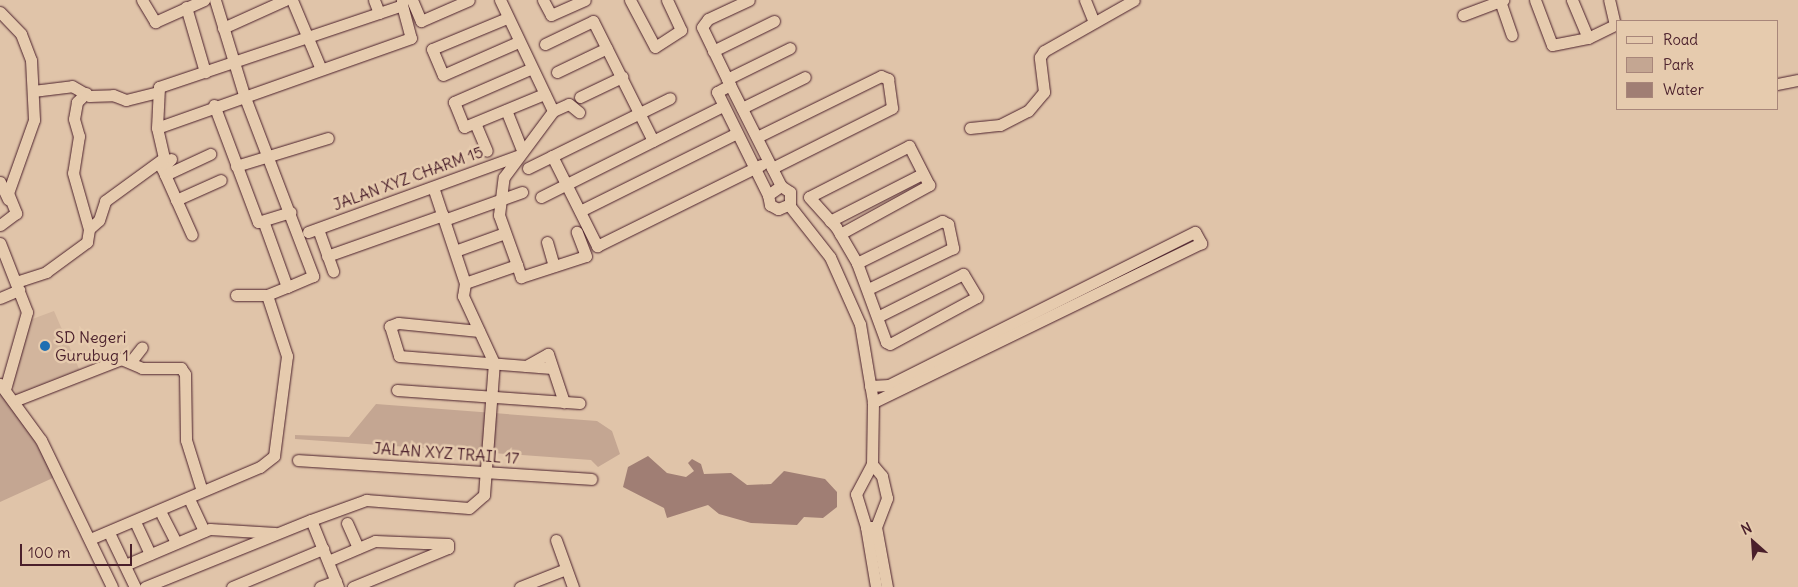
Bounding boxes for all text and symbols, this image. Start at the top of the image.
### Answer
legend [1616,20,1778,110]
text: Road [1663,30,1698,49]
text: Park [1663,55,1694,74]
text: Water [1663,80,1704,99]
street label: JALAN XYZ CHARM 15 [330,142,486,214]
place label: SD Negeri Gurubug 1 [55,327,129,365]
marker: SD Negeri Gurubug 1 [39,340,51,352]
street label: JALAN XYZ TRAIL 17 [372,438,520,468]
north arrow [1728,517,1778,567]
text: N [1738,518,1755,539]
scale bar [22,534,135,566]
text: 100 m [28,543,70,562]

